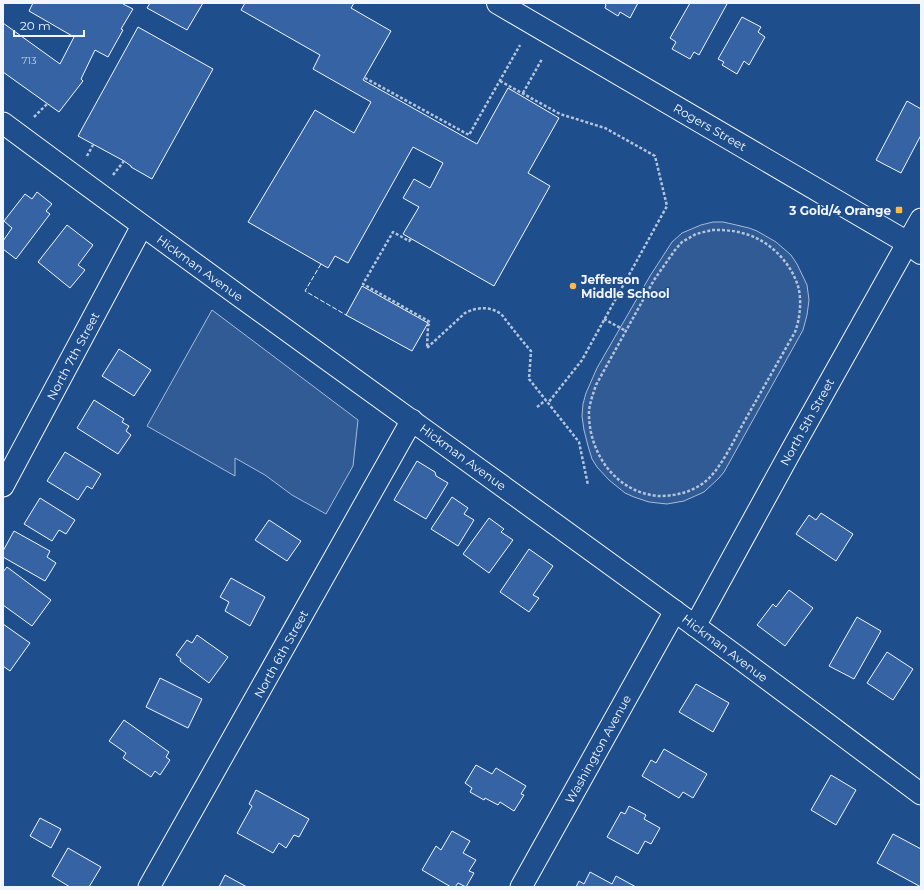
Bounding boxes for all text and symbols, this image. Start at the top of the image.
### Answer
scale bar [14,12,84,38]
text: 20 m [20,18,51,33]
house number: 713 [21,54,37,67]
street label: Rogers Street [671,100,749,154]
place label: 3 Gold/4 Orange [788,203,891,218]
marker: 3 Gold/4 Orange [894,205,904,215]
street label: Hickman Avenue [154,232,246,304]
place label: Jefferson Middle School [580,272,670,301]
marker: Jefferson Middle School [568,281,578,291]
street label: North 7th Street [43,309,103,403]
street label: North 5th Street [777,376,837,468]
street label: Hickman Avenue [417,421,509,493]
street label: North 6th Street [251,607,311,701]
street label: Hickman Avenue [679,611,771,685]
street label: Washington Avenue [562,692,634,806]

